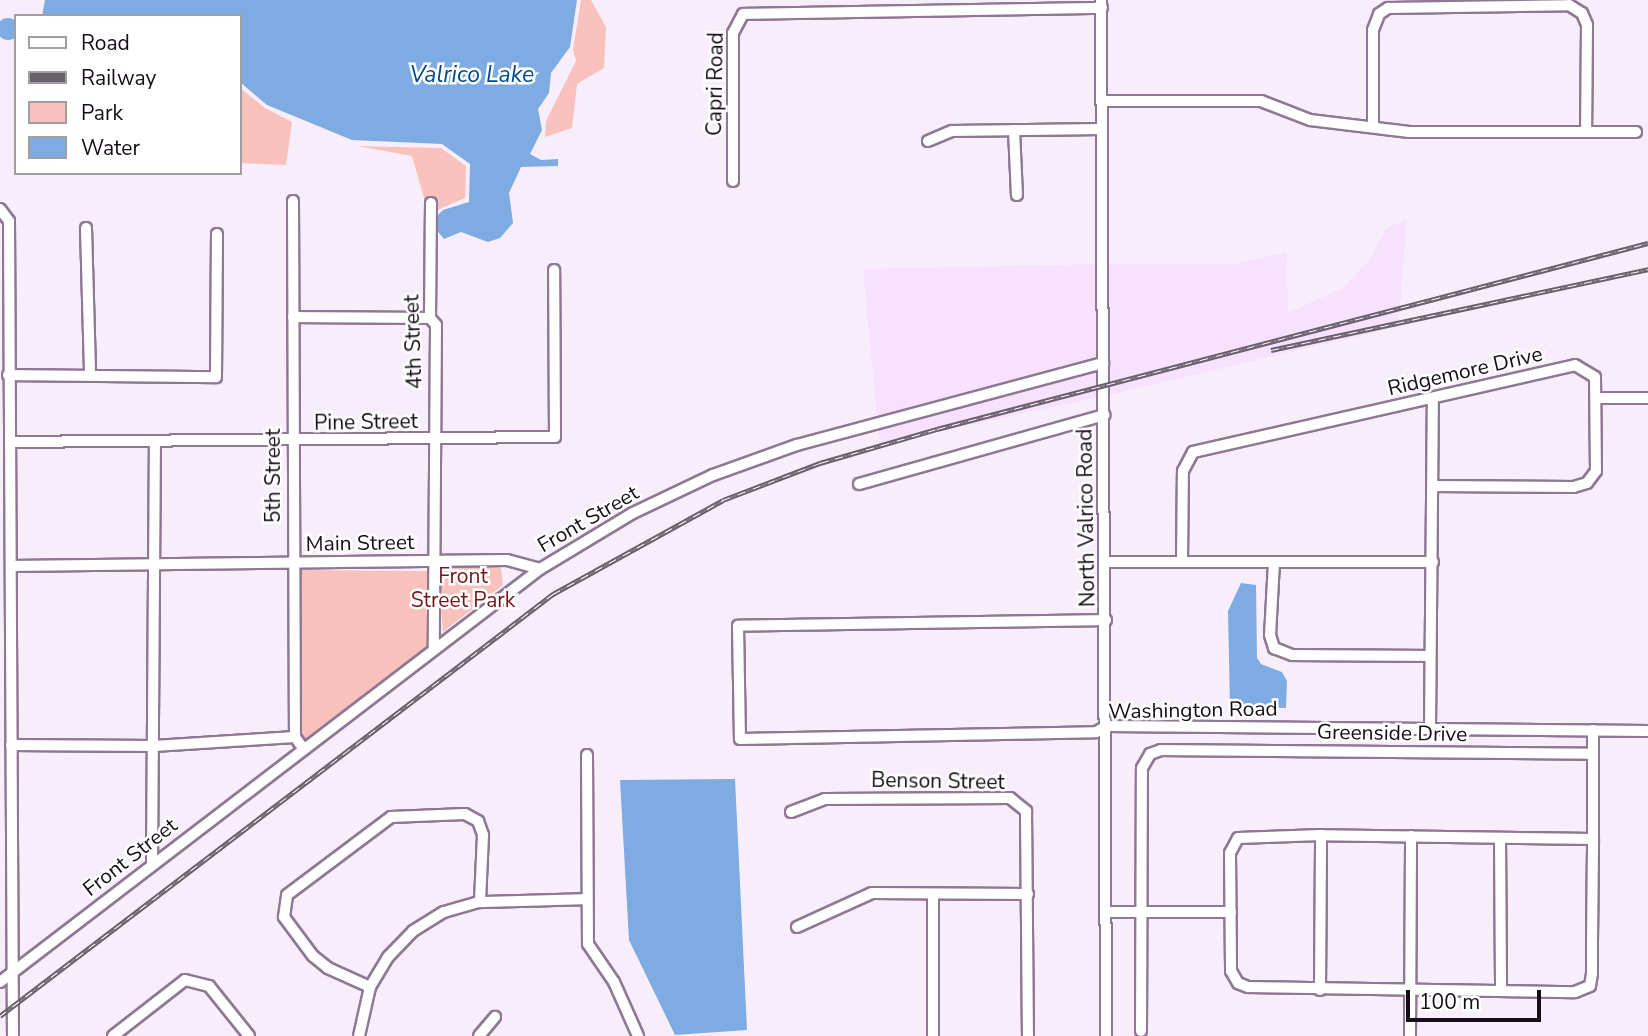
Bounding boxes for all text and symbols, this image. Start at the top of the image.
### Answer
legend [14,14,242,175]
text: Road [81,29,130,57]
street label: Capri Road [701,32,729,136]
water label: Valrico Lake [410,61,534,89]
text: Railway [81,64,156,92]
text: Park [81,99,123,127]
text: Water [81,134,140,162]
street label: 4th Street [399,294,427,390]
street label: Ridgemore Drive [1385,341,1545,401]
street label: Pine Street [314,408,418,436]
street label: 5th Street [260,429,286,523]
street label: North Valrico Road [1072,429,1100,607]
street label: Front Street [533,480,643,558]
street label: Main Street [305,529,415,557]
park label: Front Street Park [411,563,515,613]
street label: Washington Road [1108,696,1278,724]
street label: Greenside Drive [1317,719,1467,747]
street label: Benson Street [871,767,1005,795]
street label: Front Street [78,812,182,902]
scale bar [1410,976,1545,1020]
text: 100 m [1419,988,1480,1016]

